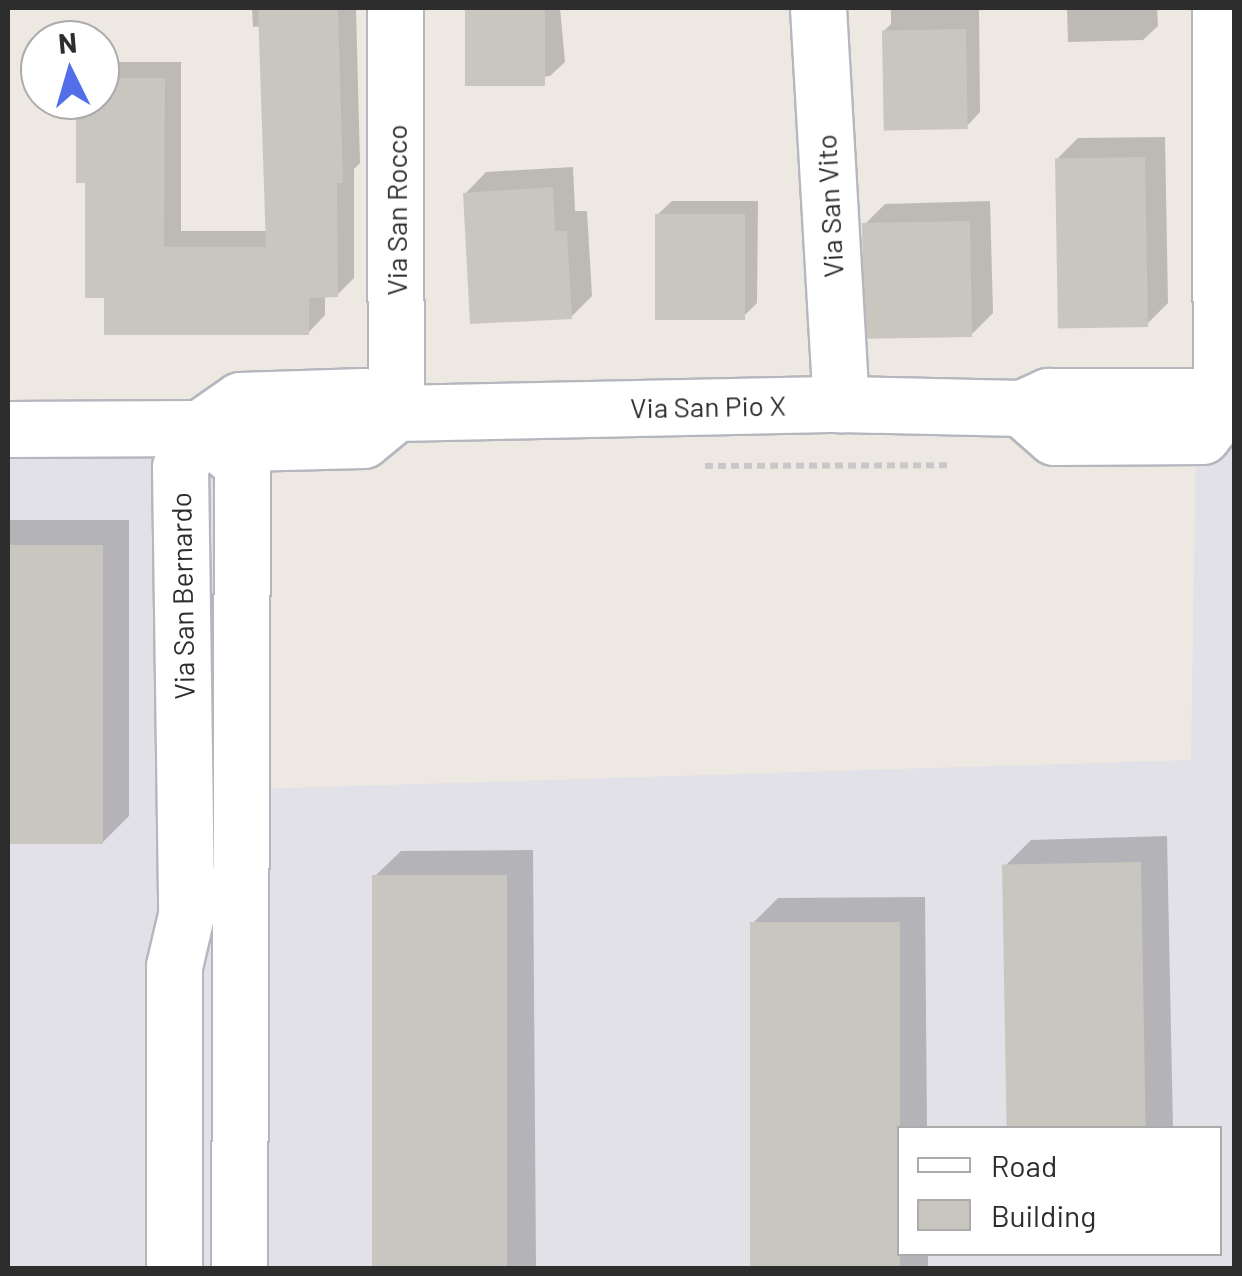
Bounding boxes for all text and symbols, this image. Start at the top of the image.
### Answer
north arrow [20,20,120,120]
text: N [57,24,78,60]
street label: Via San Rocco [379,124,413,296]
street label: Via San Vito [808,133,850,279]
street label: Via San Pio X [630,388,786,424]
street label: Via San Bernardo [163,492,201,700]
legend [897,1126,1222,1256]
text: Road [991,1147,1057,1183]
text: Building [991,1197,1096,1233]

